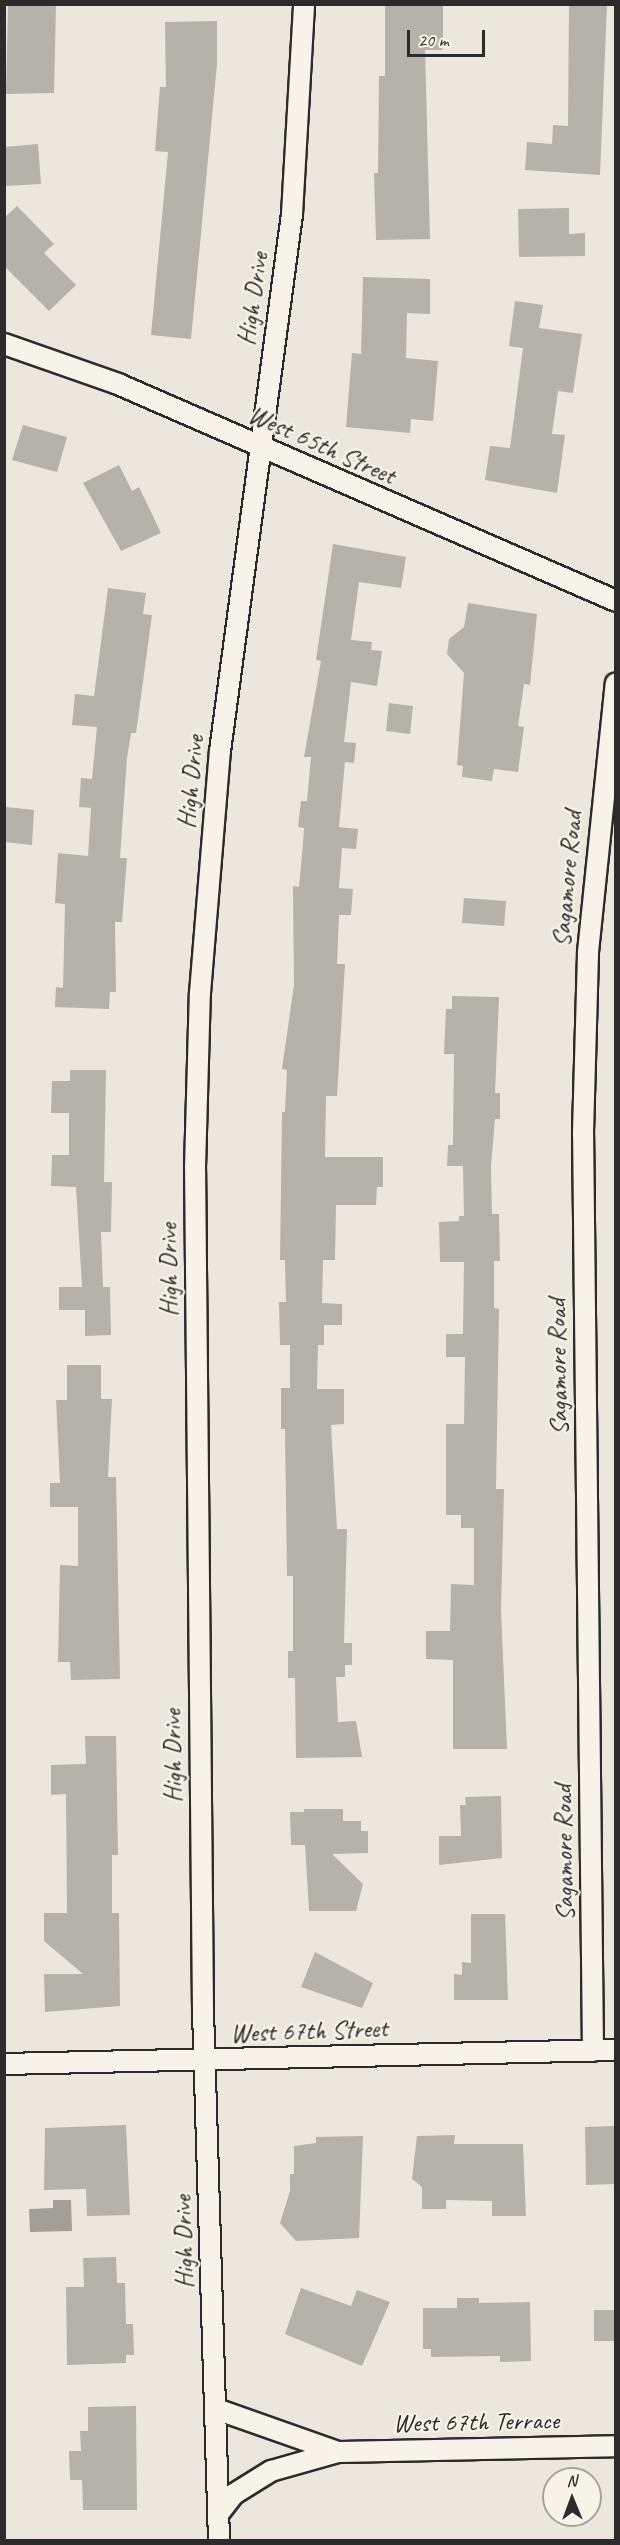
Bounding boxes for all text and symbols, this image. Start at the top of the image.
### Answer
scale bar [410,18,488,56]
text: 20 m [418,29,449,51]
street label: High Drive [231,250,275,348]
street label: West 65th Street [244,399,400,491]
street label: High Drive [171,734,211,830]
street label: Sagamore Road [546,810,588,948]
street label: High Drive [153,1223,185,1317]
street label: Sagamore Road [541,1299,575,1435]
street label: High Drive [157,1709,189,1803]
street label: Sagamore Road [547,1785,581,1921]
street label: West 67th Street [230,2013,388,2049]
street label: High Drive [167,2195,201,2289]
street label: West 67th Terrace [392,2405,560,2439]
north arrow [542,2467,602,2527]
text: N [567,2471,577,2491]

